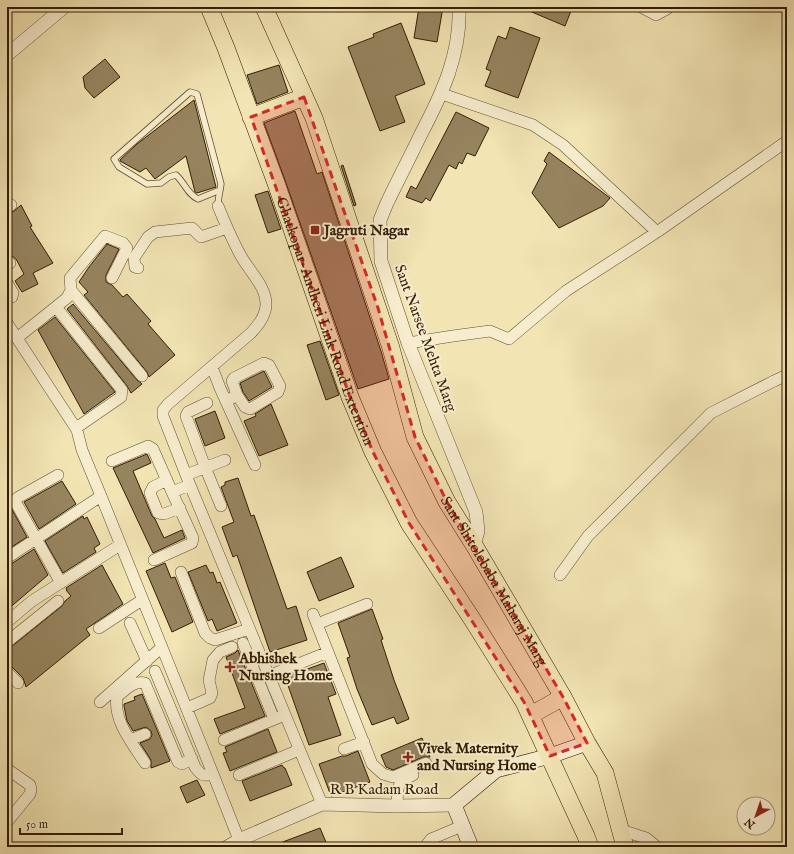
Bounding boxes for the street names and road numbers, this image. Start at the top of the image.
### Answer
street label: Ghatkopar-Andheri Link Road Extention [272,195,378,448]
street label: Sant Narsee Mehta Marg [390,262,461,415]
street label: Sant Shitolebaba Maharaj Marg [436,493,552,670]
street label: R B Kadam Road [330,780,439,799]

